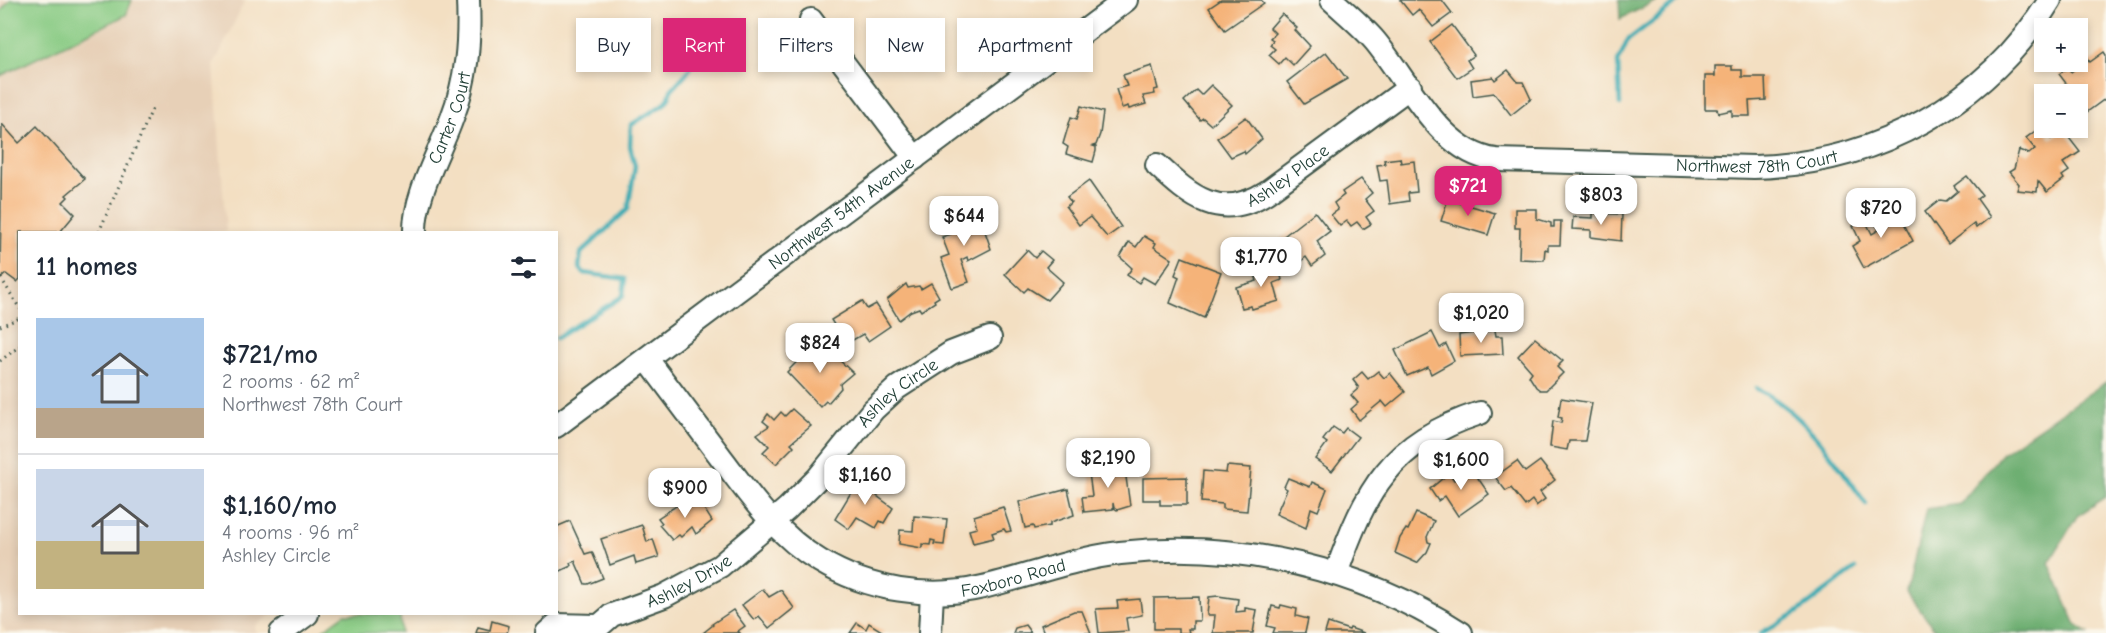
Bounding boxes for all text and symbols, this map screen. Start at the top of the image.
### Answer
chip: Buy [576,18,651,72]
chip: Rent [663,18,746,72]
chip: Filters [758,18,854,72]
chip: New [866,18,945,72]
chip: Apartment [957,18,1093,72]
map controls [2034,18,2088,138]
button: + [2034,18,2088,72]
street label: Carter Court [424,70,476,167]
button: − [2034,84,2088,138]
street label: Ashley Place [1244,140,1333,212]
street label: Northwest 78th Court [1676,146,1841,178]
street label: Northwest 54th Avenue [765,152,918,274]
pin: $721 [1432,166,1504,217]
text: $721 [1449,174,1487,197]
pin: $803 [1565,175,1637,226]
text: $803 [1579,183,1623,206]
pin: $720 [1845,188,1917,239]
pin: $644 [928,196,1000,247]
text: $720 [1860,196,1902,219]
text: $644 [943,204,985,227]
pin: $1,770 [1212,237,1310,288]
text: $1,770 [1234,245,1288,268]
icon: filters [507,251,540,284]
text: 11 homes [36,252,137,282]
pin: $1,020 [1432,293,1530,344]
text: $1,020 [1453,301,1509,324]
pin: $824 [784,323,856,374]
text: $824 [799,331,841,354]
text: $721/mo [222,340,318,370]
icon: home [84,342,156,414]
street label: Ashley Circle [853,354,942,432]
text: 2 rooms · 62 m² [222,370,359,393]
text: Northwest 78th Court [222,393,402,416]
pin: $2,190 [1059,438,1157,489]
pin: $1,600 [1412,440,1510,491]
text: $2,190 [1080,446,1136,469]
text: $1,600 [1432,448,1490,471]
pin: $1,160 [816,455,914,506]
text: $1,160 [838,463,892,486]
pin: $900 [649,468,721,519]
text: $900 [662,476,708,499]
text: $1,160/mo [222,491,337,521]
icon: home [84,493,156,565]
text: 4 rooms · 96 m² [222,521,359,544]
text: Ashley Circle [222,544,331,567]
street label: Ashley Drive [644,550,736,612]
street label: Foxboro Road [960,555,1068,602]

